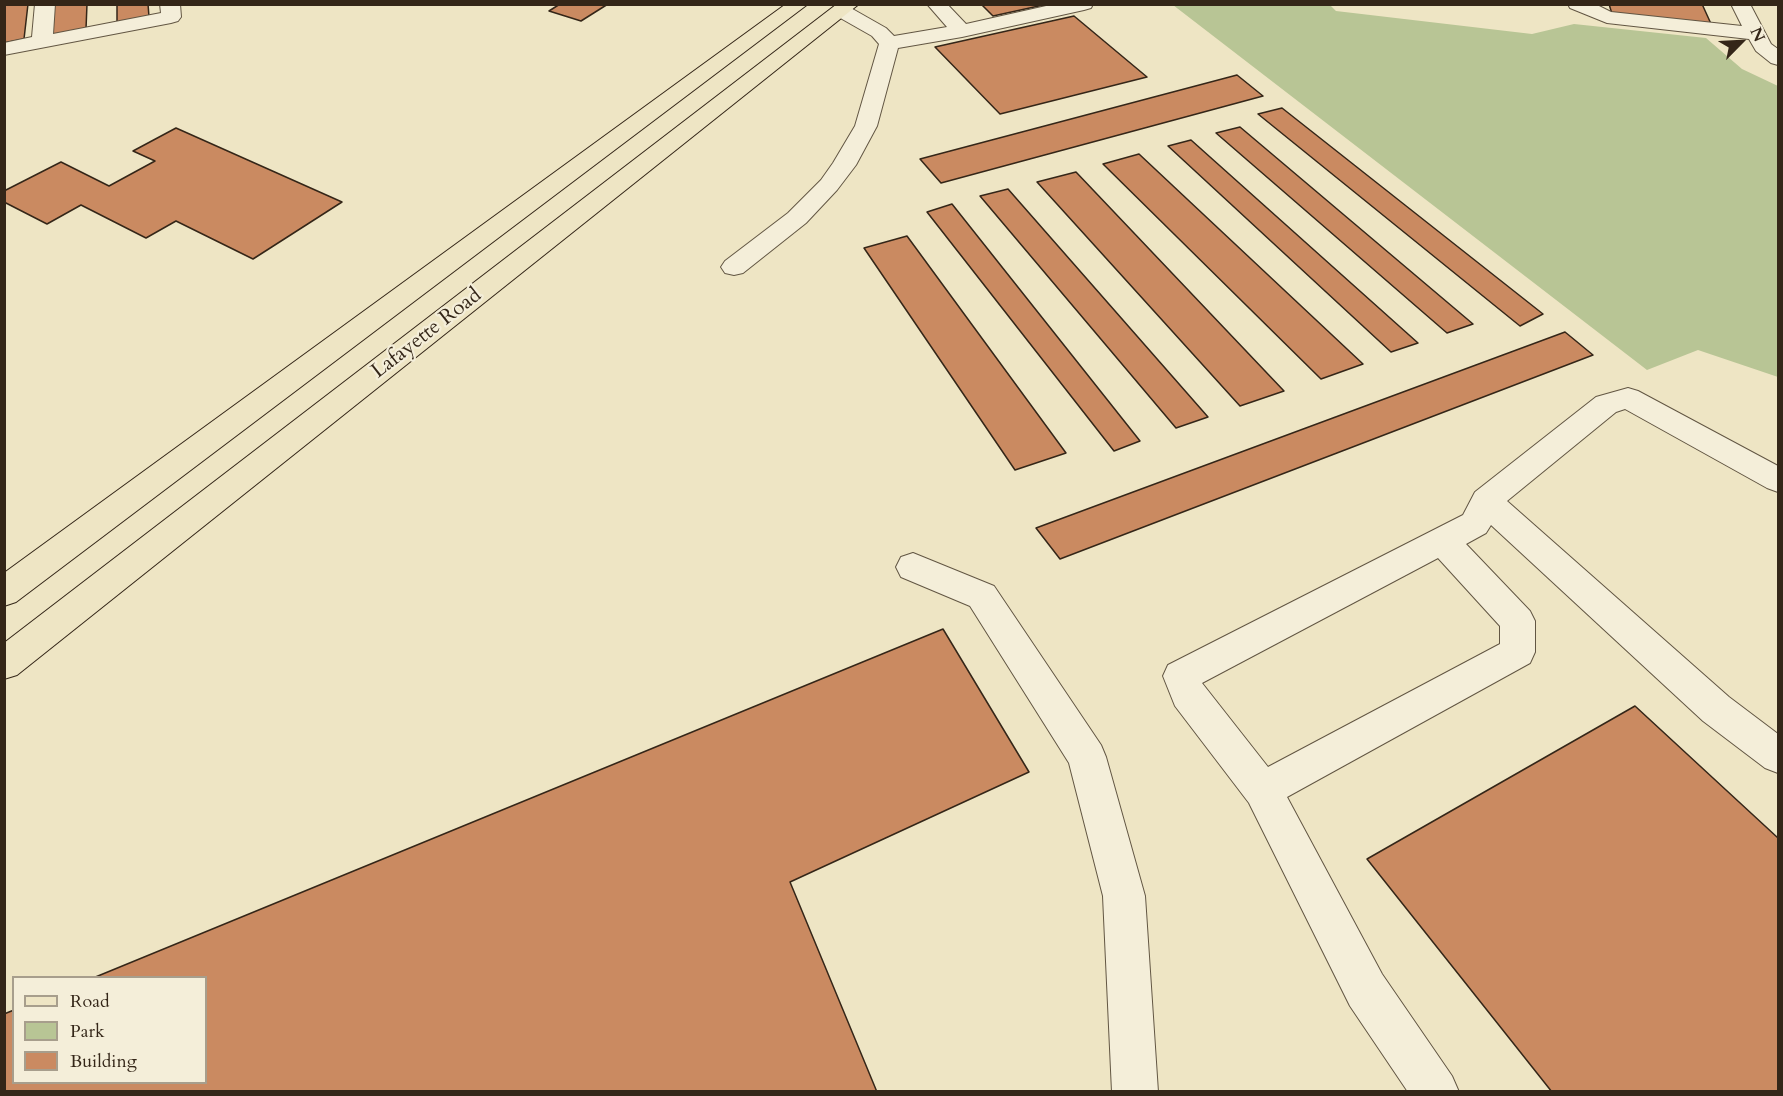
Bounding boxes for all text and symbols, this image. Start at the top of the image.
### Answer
north arrow [1711,12,1771,72]
text: N [1745,24,1770,45]
street label: Lafayette Road [367,283,487,385]
legend [12,976,207,1084]
text: Road [70,989,110,1014]
text: Park [70,1019,105,1044]
text: Building [70,1049,137,1074]

